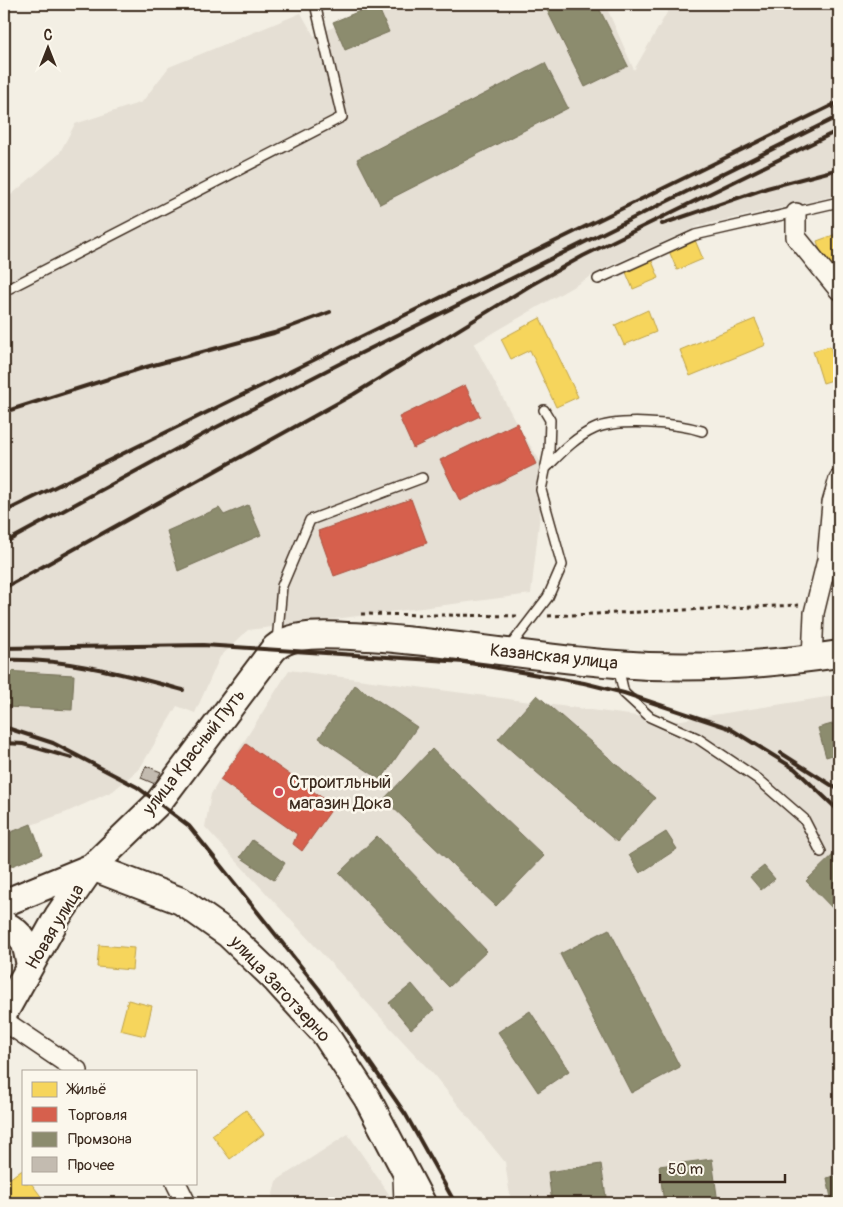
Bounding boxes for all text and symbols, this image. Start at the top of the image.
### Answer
north arrow [22,22,72,72]
text: С [44,27,53,44]
street label: Казанская улица [489,639,619,675]
street label: улица Красный Путь [137,684,250,821]
place label: Строитльный магазин Дока [289,771,391,815]
marker: Строитльный магазин Дока [273,786,285,798]
street label: Новая улица [21,880,89,974]
street label: улица Заготзерно [224,930,335,1047]
legend [22,1070,198,1184]
text: Жильё [66,1080,107,1099]
text: Торговля [68,1106,127,1125]
text: Промзона [68,1130,132,1149]
scale bar [660,1152,786,1184]
text: Прочее [68,1156,115,1175]
text: 50 m [668,1160,703,1179]

